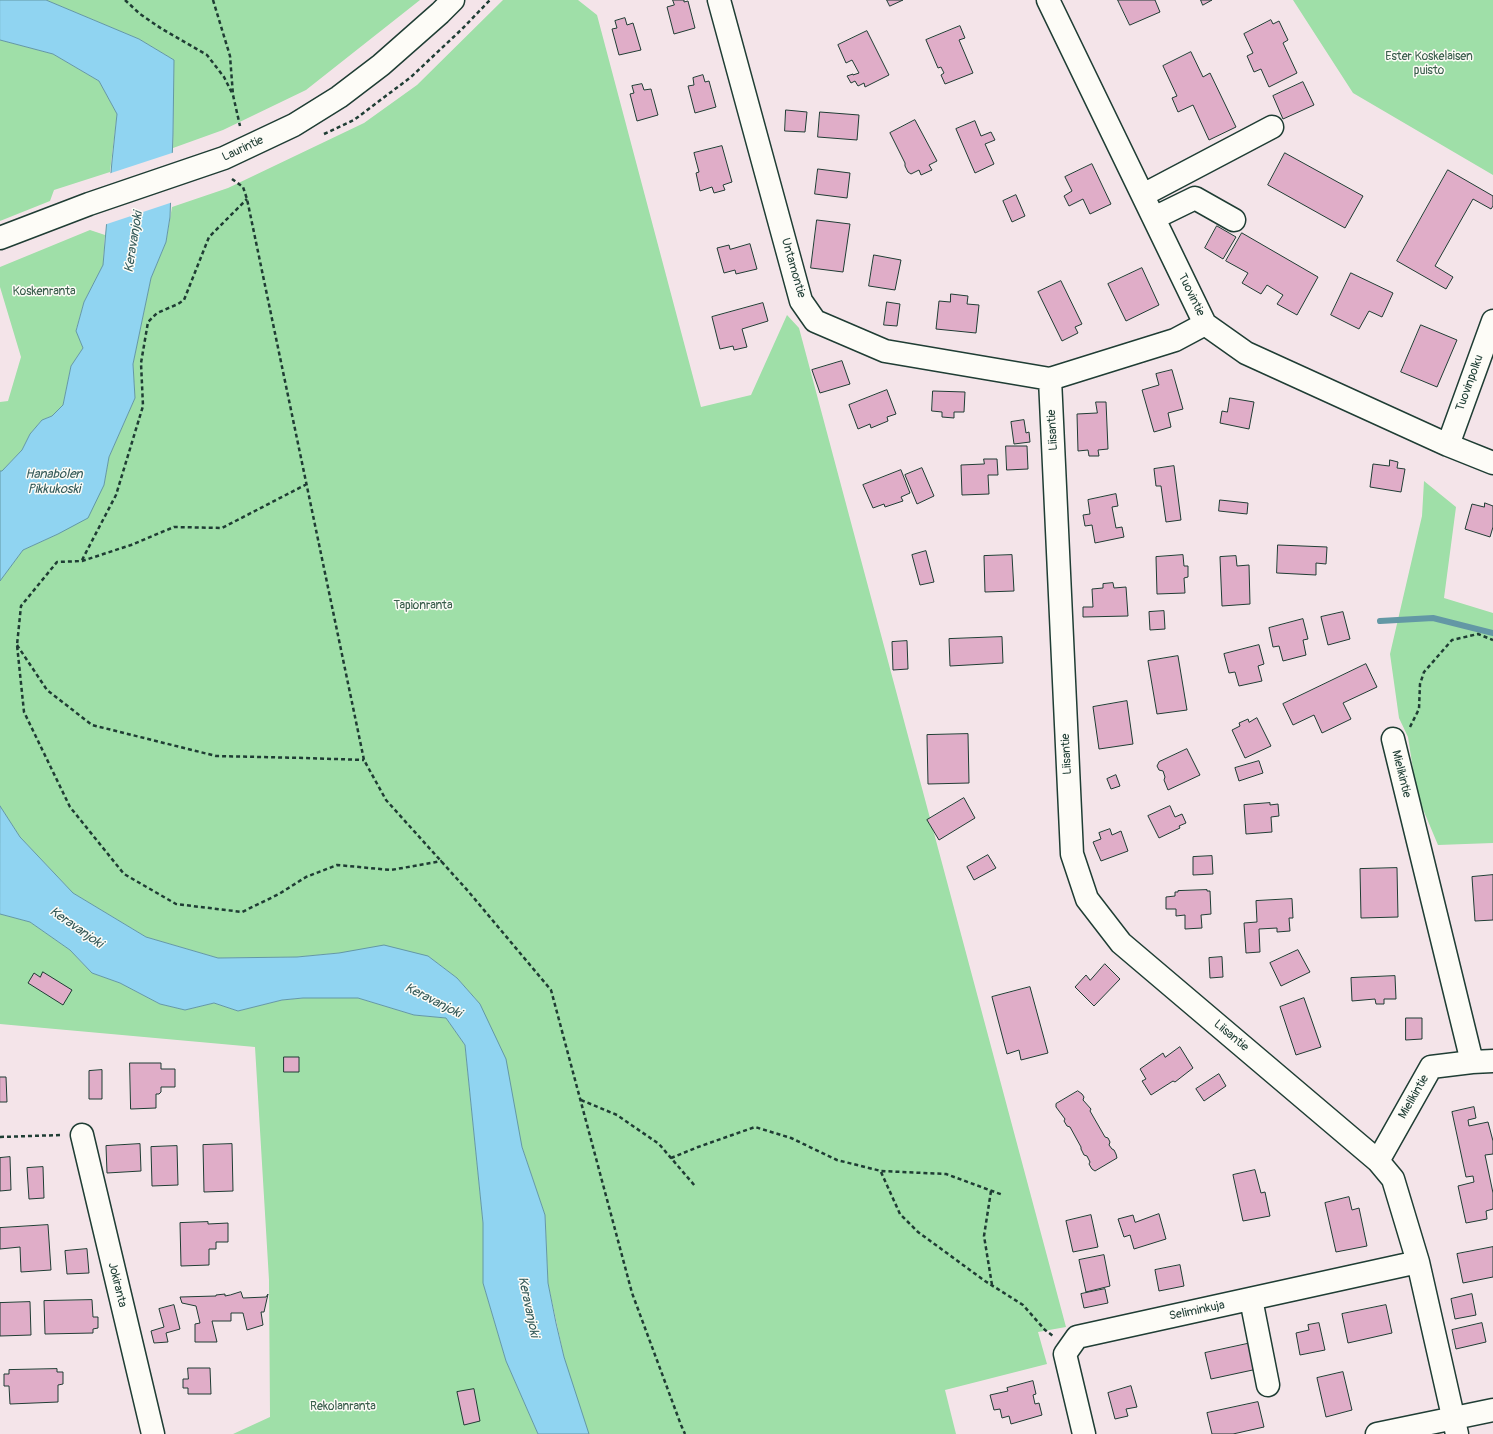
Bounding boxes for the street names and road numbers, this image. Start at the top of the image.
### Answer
street label: Laurintie [220,133,266,165]
street label: Untamontie [778,236,808,300]
street label: Tuovintie [1174,271,1208,319]
street label: Tuovinpolku [1453,353,1487,413]
street label: Liisantie [1045,409,1061,451]
street label: Liisantie [1059,733,1075,775]
street label: Mielikintie [1388,749,1414,799]
street label: Liisantie [1211,1017,1251,1055]
street label: Mielikintie [1396,1073,1432,1121]
street label: Jokiranta [104,1261,130,1309]
street label: Seliminkuja [1168,1298,1226,1324]

